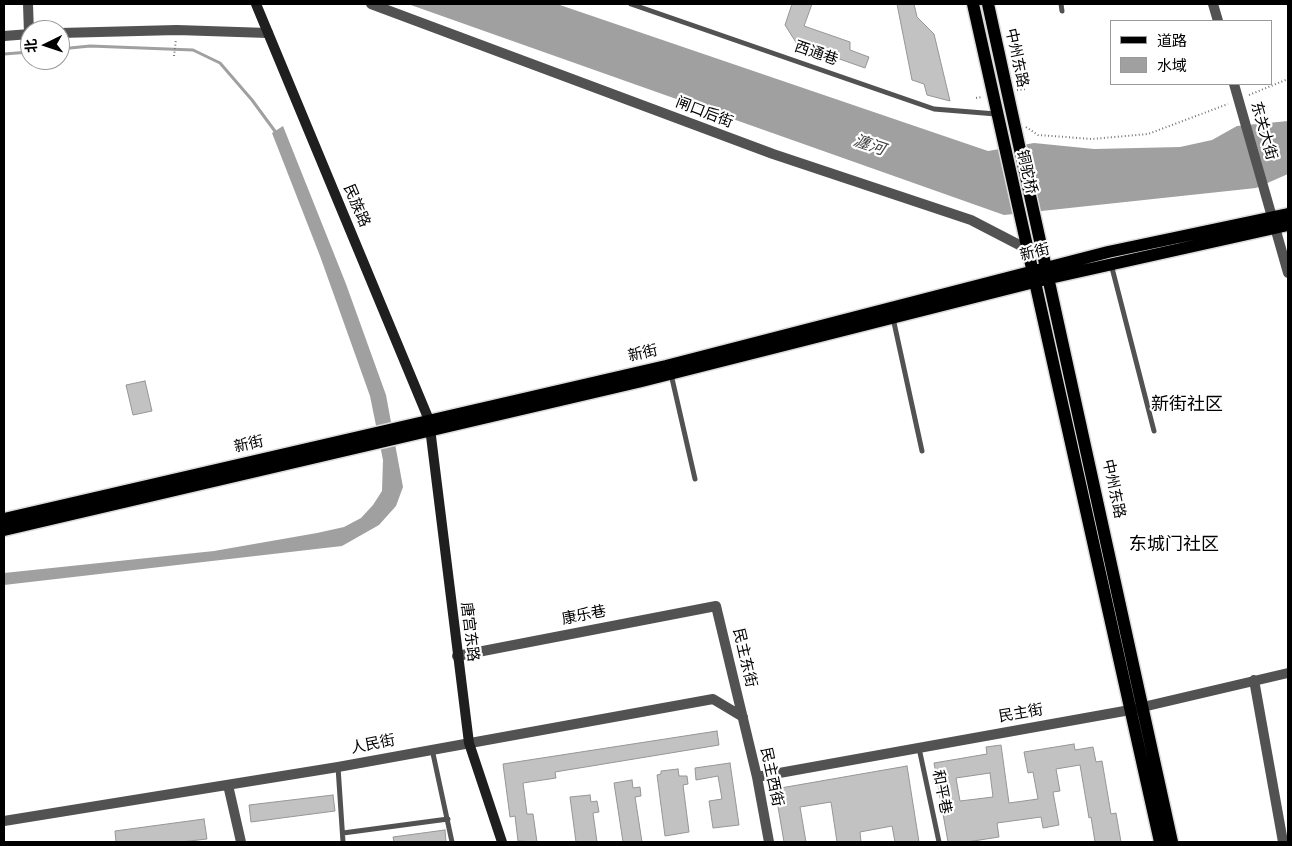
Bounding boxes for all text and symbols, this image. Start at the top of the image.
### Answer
north arrow [20,20,70,70]
legend [1110,20,1272,85]
street label: 中州东路 [1001,27,1031,89]
text: 道路 [1157,32,1187,50]
text: 北 [23,38,40,54]
street label: 西通巷 [792,38,840,70]
text: 水域 [1157,57,1187,75]
street label: 闸口后街 [673,94,735,132]
street label: 东关大街 [1246,100,1280,162]
water label: 瀍河 [851,132,887,160]
street label: 铜驼桥 [1012,148,1040,196]
street label: 民族路 [339,182,373,230]
street label: 新街 [1018,241,1052,265]
street label: 新街 [626,342,660,366]
district label: 新街社区 [1151,394,1223,416]
street label: 新街 [232,433,266,457]
street label: 中州东路 [1098,458,1128,520]
district label: 东城门社区 [1129,534,1219,556]
street label: 唐宫东路 [456,601,482,663]
street label: 康乐巷 [560,603,608,629]
street label: 民主东街 [728,627,760,689]
street label: 民主街 [997,701,1045,727]
street label: 人民街 [349,732,397,758]
street label: 民主西街 [756,746,786,808]
street label: 和平巷 [928,768,954,816]

